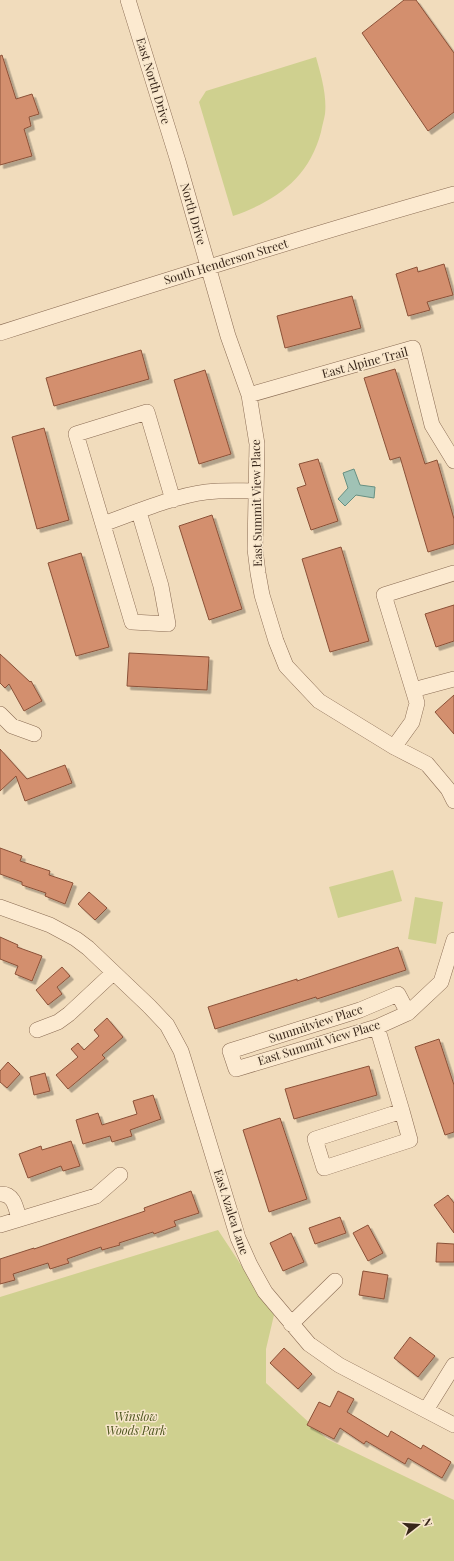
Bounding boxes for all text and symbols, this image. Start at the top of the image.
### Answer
street label: East North Drive [133,36,175,126]
street label: North Drive [177,181,210,247]
street label: South Henderson Street [162,234,291,288]
street label: East Alpine Trail [320,343,410,381]
street label: East Summit View Place [247,439,265,567]
street label: Summitview Place [267,1000,365,1046]
street label: East Summit View Place [255,1016,382,1068]
street label: East Azalea Lane [211,1167,253,1256]
park label: Winslow Woods Park [106,1408,166,1438]
north arrow [398,1505,438,1545]
text: N [420,1516,436,1528]

